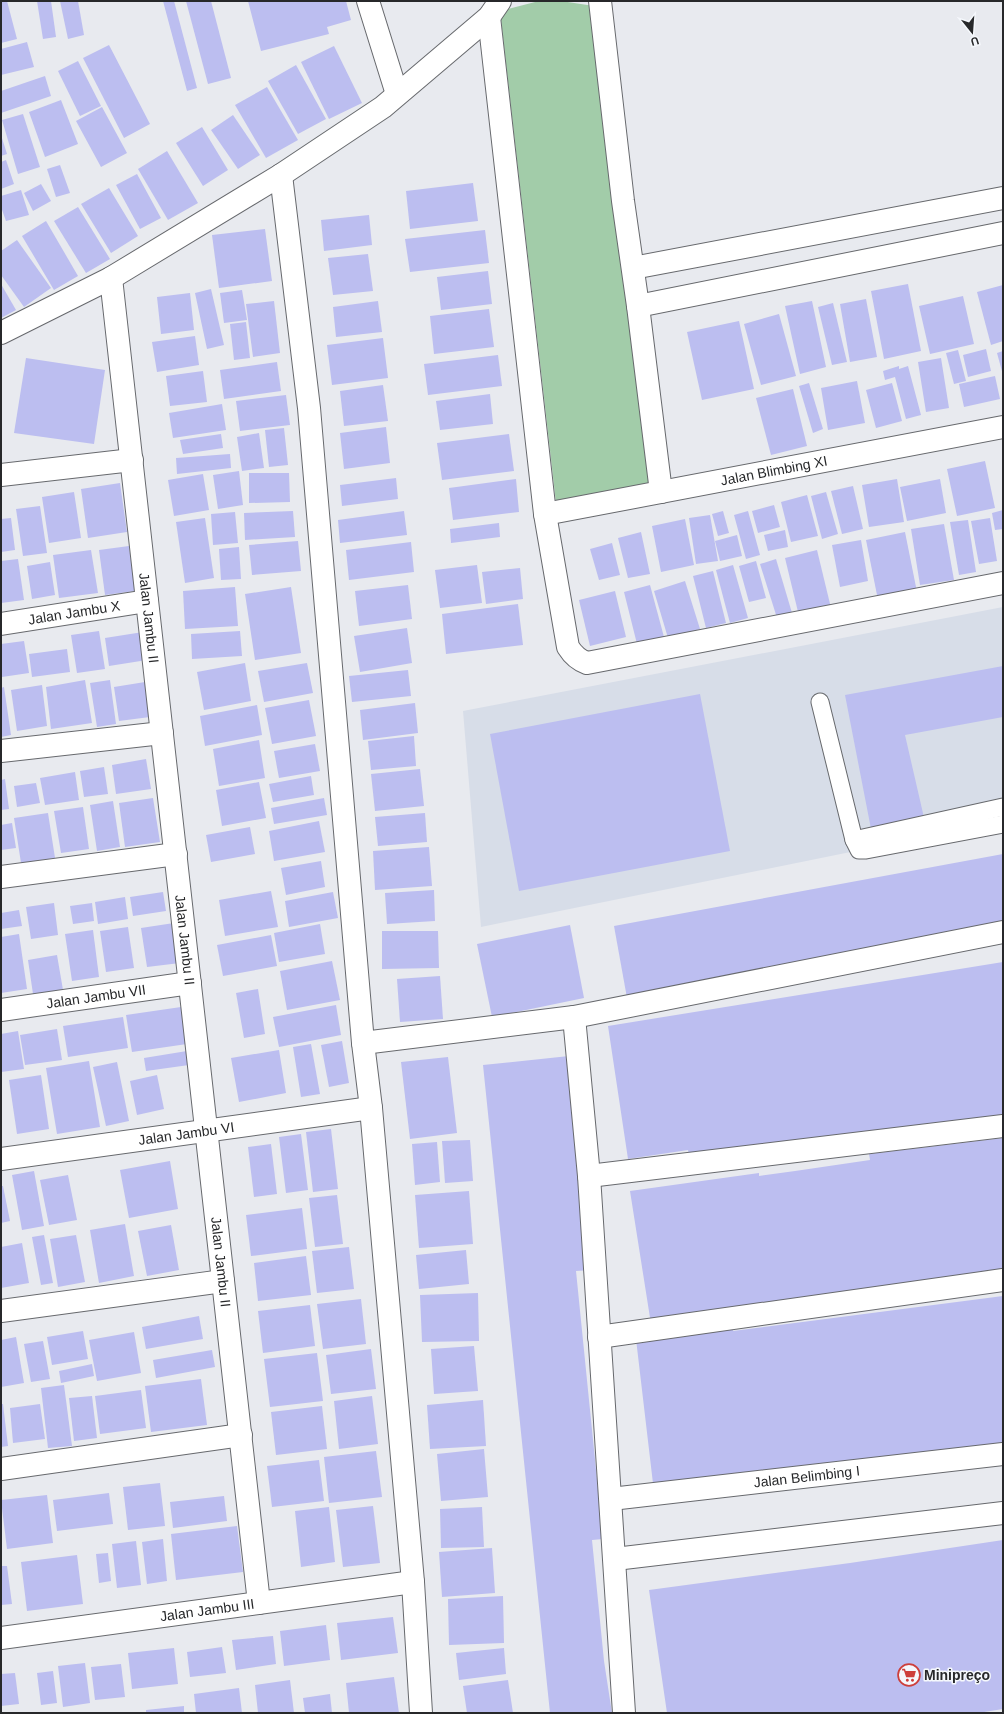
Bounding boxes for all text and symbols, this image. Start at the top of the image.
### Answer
north arrow [952,12,992,52]
text: U [969,35,980,48]
street label: Jalan Blimbing XI [719,453,829,488]
street label: Jalan Jambu II [136,572,162,664]
street label: Jalan Jambu X [27,597,122,628]
street label: Jalan Jambu II [172,894,198,986]
street label: Jalan Jambu VII [45,981,147,1011]
street label: Jalan Jambu VI [137,1119,235,1148]
street label: Jalan Jambu II [208,1216,234,1308]
street label: Jalan Belimbing I [753,1462,861,1491]
street label: Jalan Jambu III [159,1596,255,1624]
supermarket icon: Minipreço [896,1662,922,1688]
place label: Minipreço [924,1667,990,1683]

